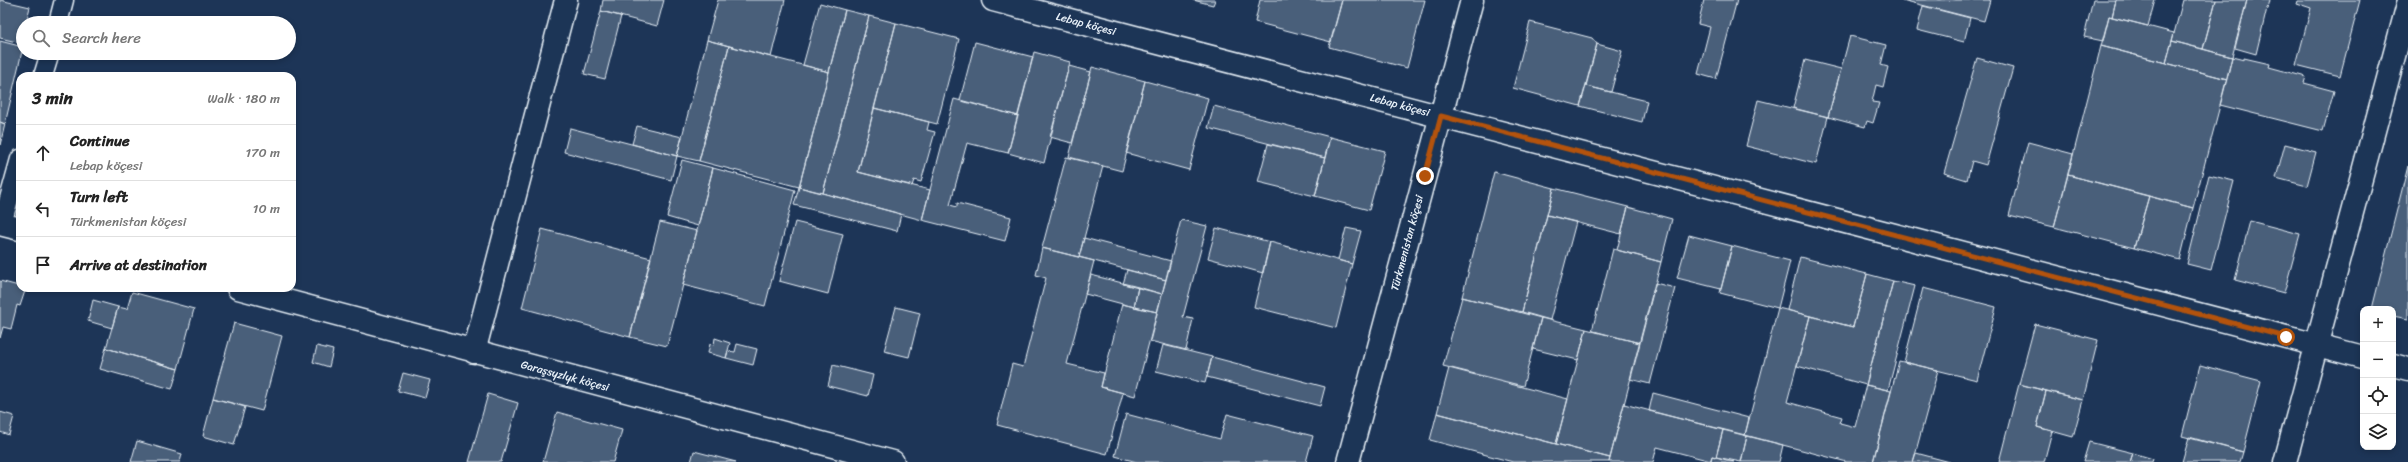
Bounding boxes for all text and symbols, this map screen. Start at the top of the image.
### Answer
street label: Lebap köçesi [1054,7,1119,41]
search box [16,16,296,60]
text: Search here [62,25,141,51]
icon: search [30,27,52,49]
text: 3 min [32,83,73,113]
text: Walk · 180 m [208,87,280,110]
street label: Lebap köçesi [1368,88,1433,122]
text: Continue [70,128,130,154]
text: 170 m [245,141,280,164]
icon: ahead [32,142,54,164]
text: Lebap köçesi [70,154,142,177]
route end [1416,167,1434,185]
text: Turn left [70,184,128,210]
street label: Türkmenistan köçesi [1385,192,1429,293]
text: 10 m [253,197,280,220]
icon: left [32,198,54,220]
text: Türkmenistan köçesi [70,210,186,233]
text: Arrive at destination [70,252,207,278]
icon: arrive [32,254,54,276]
map controls [2360,306,2396,450]
button: + [2360,306,2396,342]
route start [2277,328,2295,346]
button: − [2360,342,2396,378]
street label: Garaşsyzlyk köçesi [519,355,612,397]
button: locate [2360,378,2396,414]
button: layers [2360,414,2396,450]

